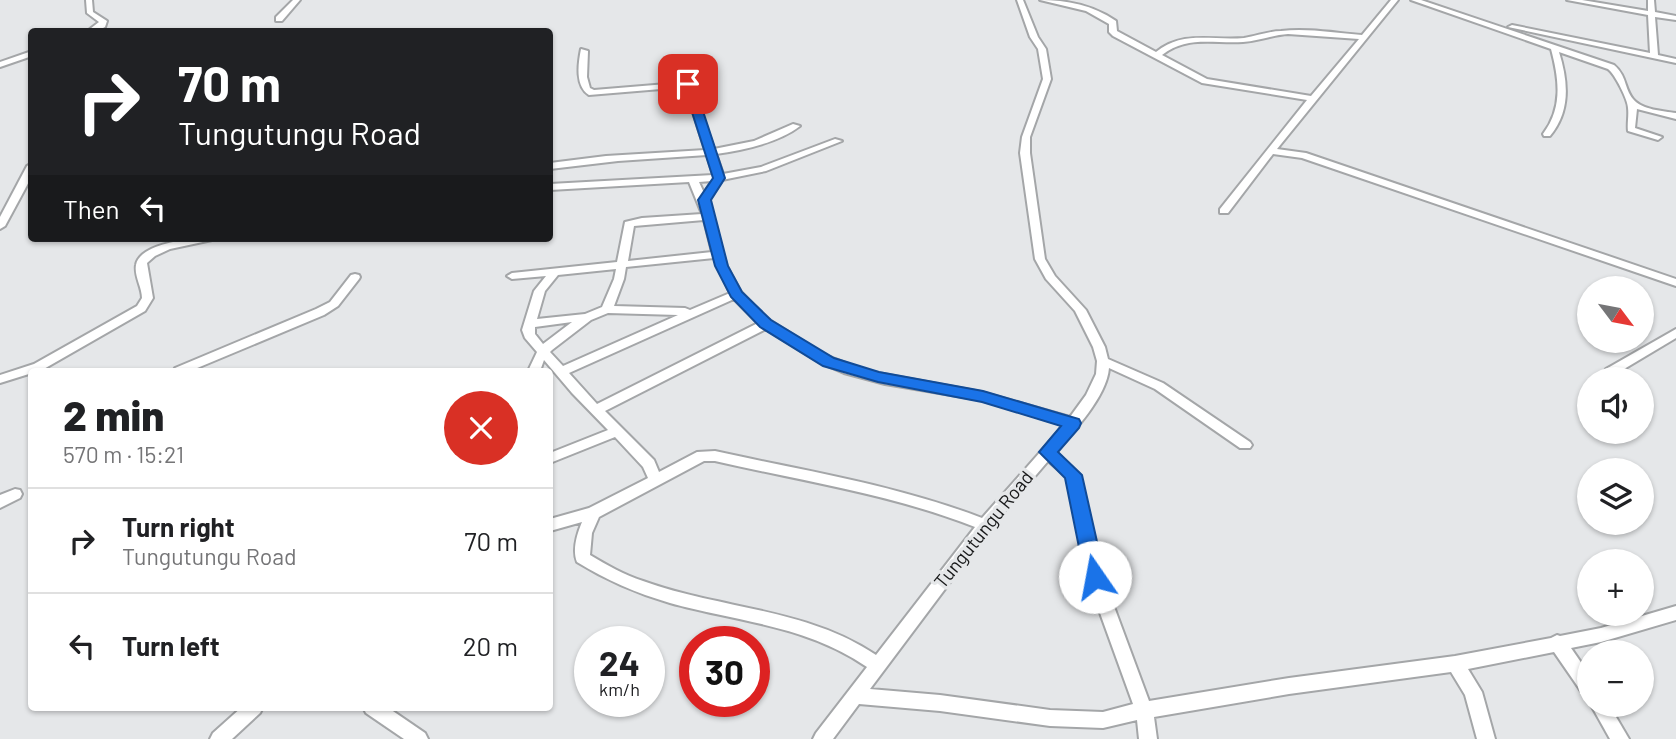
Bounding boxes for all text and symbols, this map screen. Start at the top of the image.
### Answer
text: 70 m [178,53,281,112]
pin [658,54,718,114]
icon: right [63,56,154,147]
icon: arrive [669,65,707,103]
text: Tungutungu Road [178,113,421,151]
icon: left [134,189,172,227]
text: Then [63,193,120,224]
north arrow [1577,276,1654,354]
map controls [1577,276,1654,717]
button: sound [1577,367,1654,444]
text: 2 min [63,389,164,439]
button: close [444,391,518,465]
text: 570 m · 15:21 [63,440,184,468]
button: layers [1577,458,1654,535]
street label: Tungutungu Road [929,466,1037,592]
text: Turn right [122,511,235,542]
icon: right [63,522,101,560]
text: 70 m [464,525,518,556]
position arrow [1058,540,1132,614]
text: Tungutungu Road [122,542,297,570]
button: + [1577,549,1654,626]
speed limit sign: 30 [679,626,770,717]
icon: left [63,627,101,665]
text: Turn left [122,630,220,661]
text: 20 m [463,630,518,661]
button: − [1577,640,1654,717]
text: 24 [599,641,640,683]
text: km/h [599,678,640,700]

